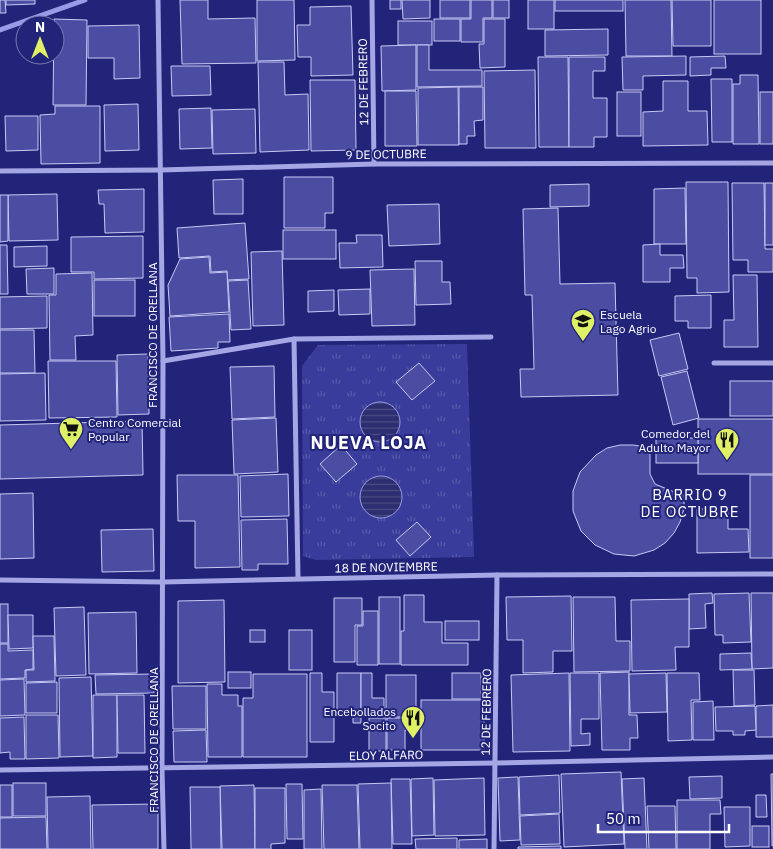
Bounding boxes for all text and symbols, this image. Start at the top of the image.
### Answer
north arrow [15,15,65,65]
text: N [35,18,45,36]
street label: 12 DE FEBRERO [355,38,371,126]
street label: 9 DE OCTUBRE [345,146,427,162]
street label: FRANCISCO DE ORELLANA [145,262,160,408]
place label: Escuela Lago Agrio [600,307,657,336]
school or university icon: Escuela Lago Agrio [570,308,596,342]
place label: Centro Comercial Popular [88,415,181,444]
supermarket icon: Centro Comercial Popular [58,416,84,450]
place label: Comedor del Adulto Mayor [638,426,711,455]
restaurant icon: Comedor del Adulto Mayor [714,427,740,461]
district label: NUEVA LOJA [311,431,427,454]
district label: BARRIO 9 DE OCTUBRE [640,485,740,521]
street label: 18 DE NOVIEMBRE [334,559,438,575]
street label: FRANCISCO DE ORELLANA [146,667,161,813]
street label: 12 DE FEBRERO [478,668,494,756]
place label: Encebollados Socito [324,704,396,733]
restaurant icon: Encebollados Socito [400,705,426,739]
street label: ELOY ALFARO [349,747,423,763]
scale bar [598,802,729,834]
text: 50 m [606,809,641,828]

